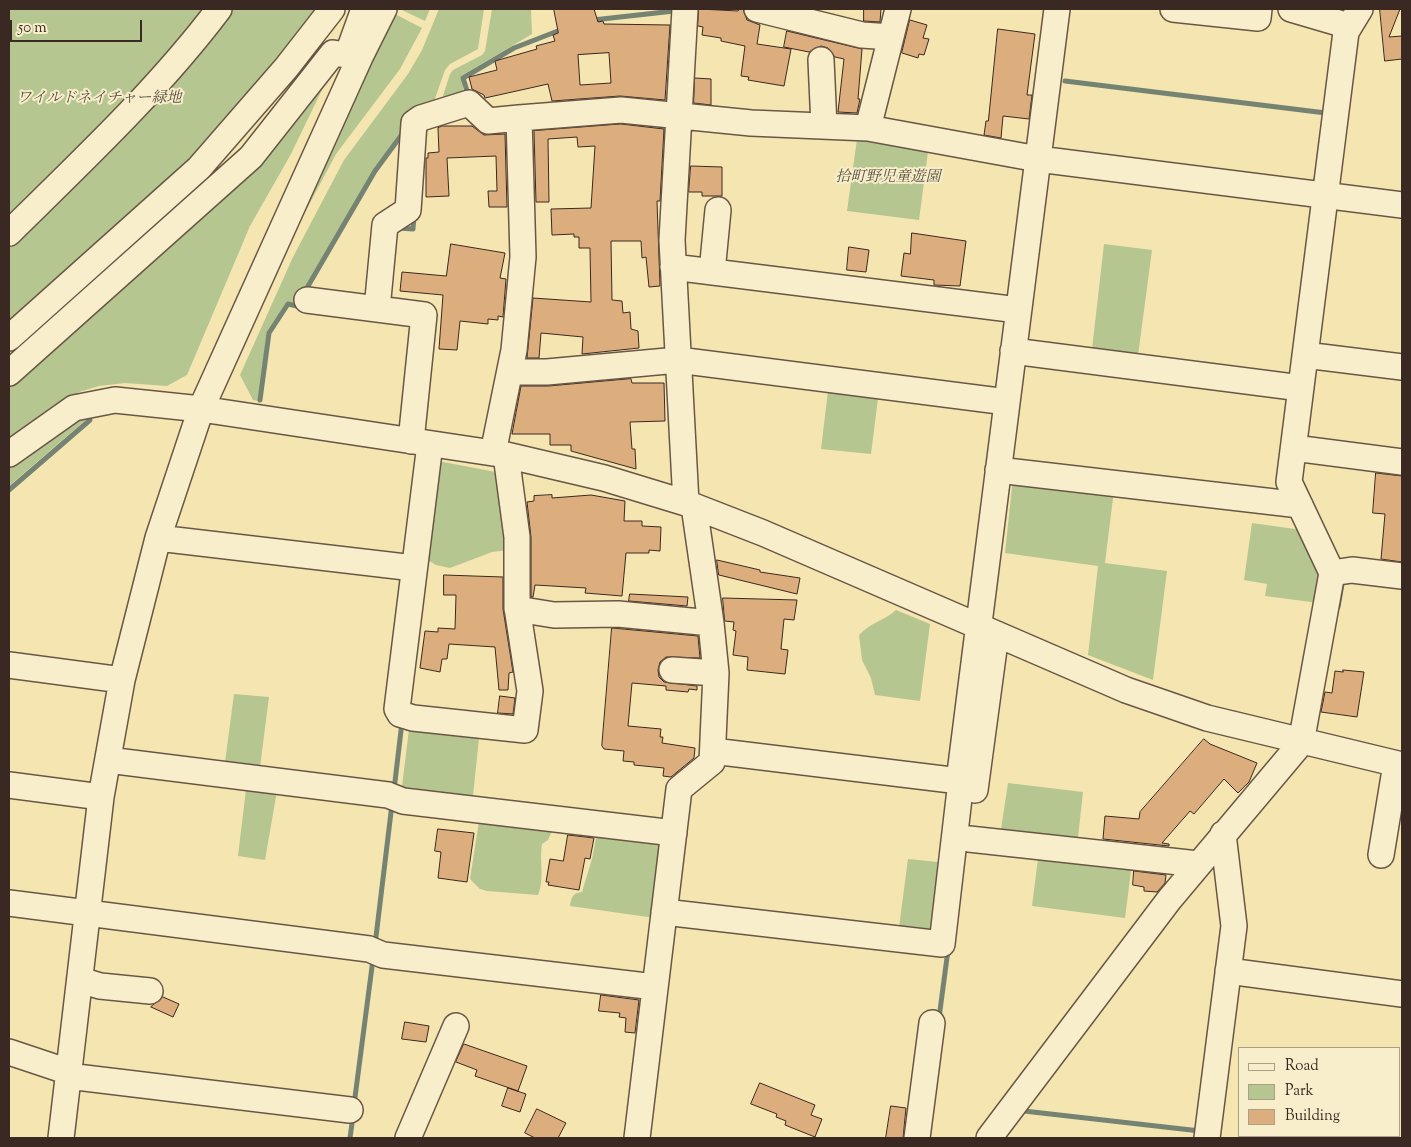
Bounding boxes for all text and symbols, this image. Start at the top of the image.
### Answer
scale bar [12,10,145,42]
text: 50 m [18,18,47,39]
park label: ワイルドネイチャー緑地 [17,90,181,108]
park label: 拾町野児童遊園 [836,169,940,187]
legend [1238,1047,1401,1137]
text: Road [1285,1056,1319,1077]
text: Park [1285,1081,1314,1102]
text: Building [1285,1106,1340,1127]

